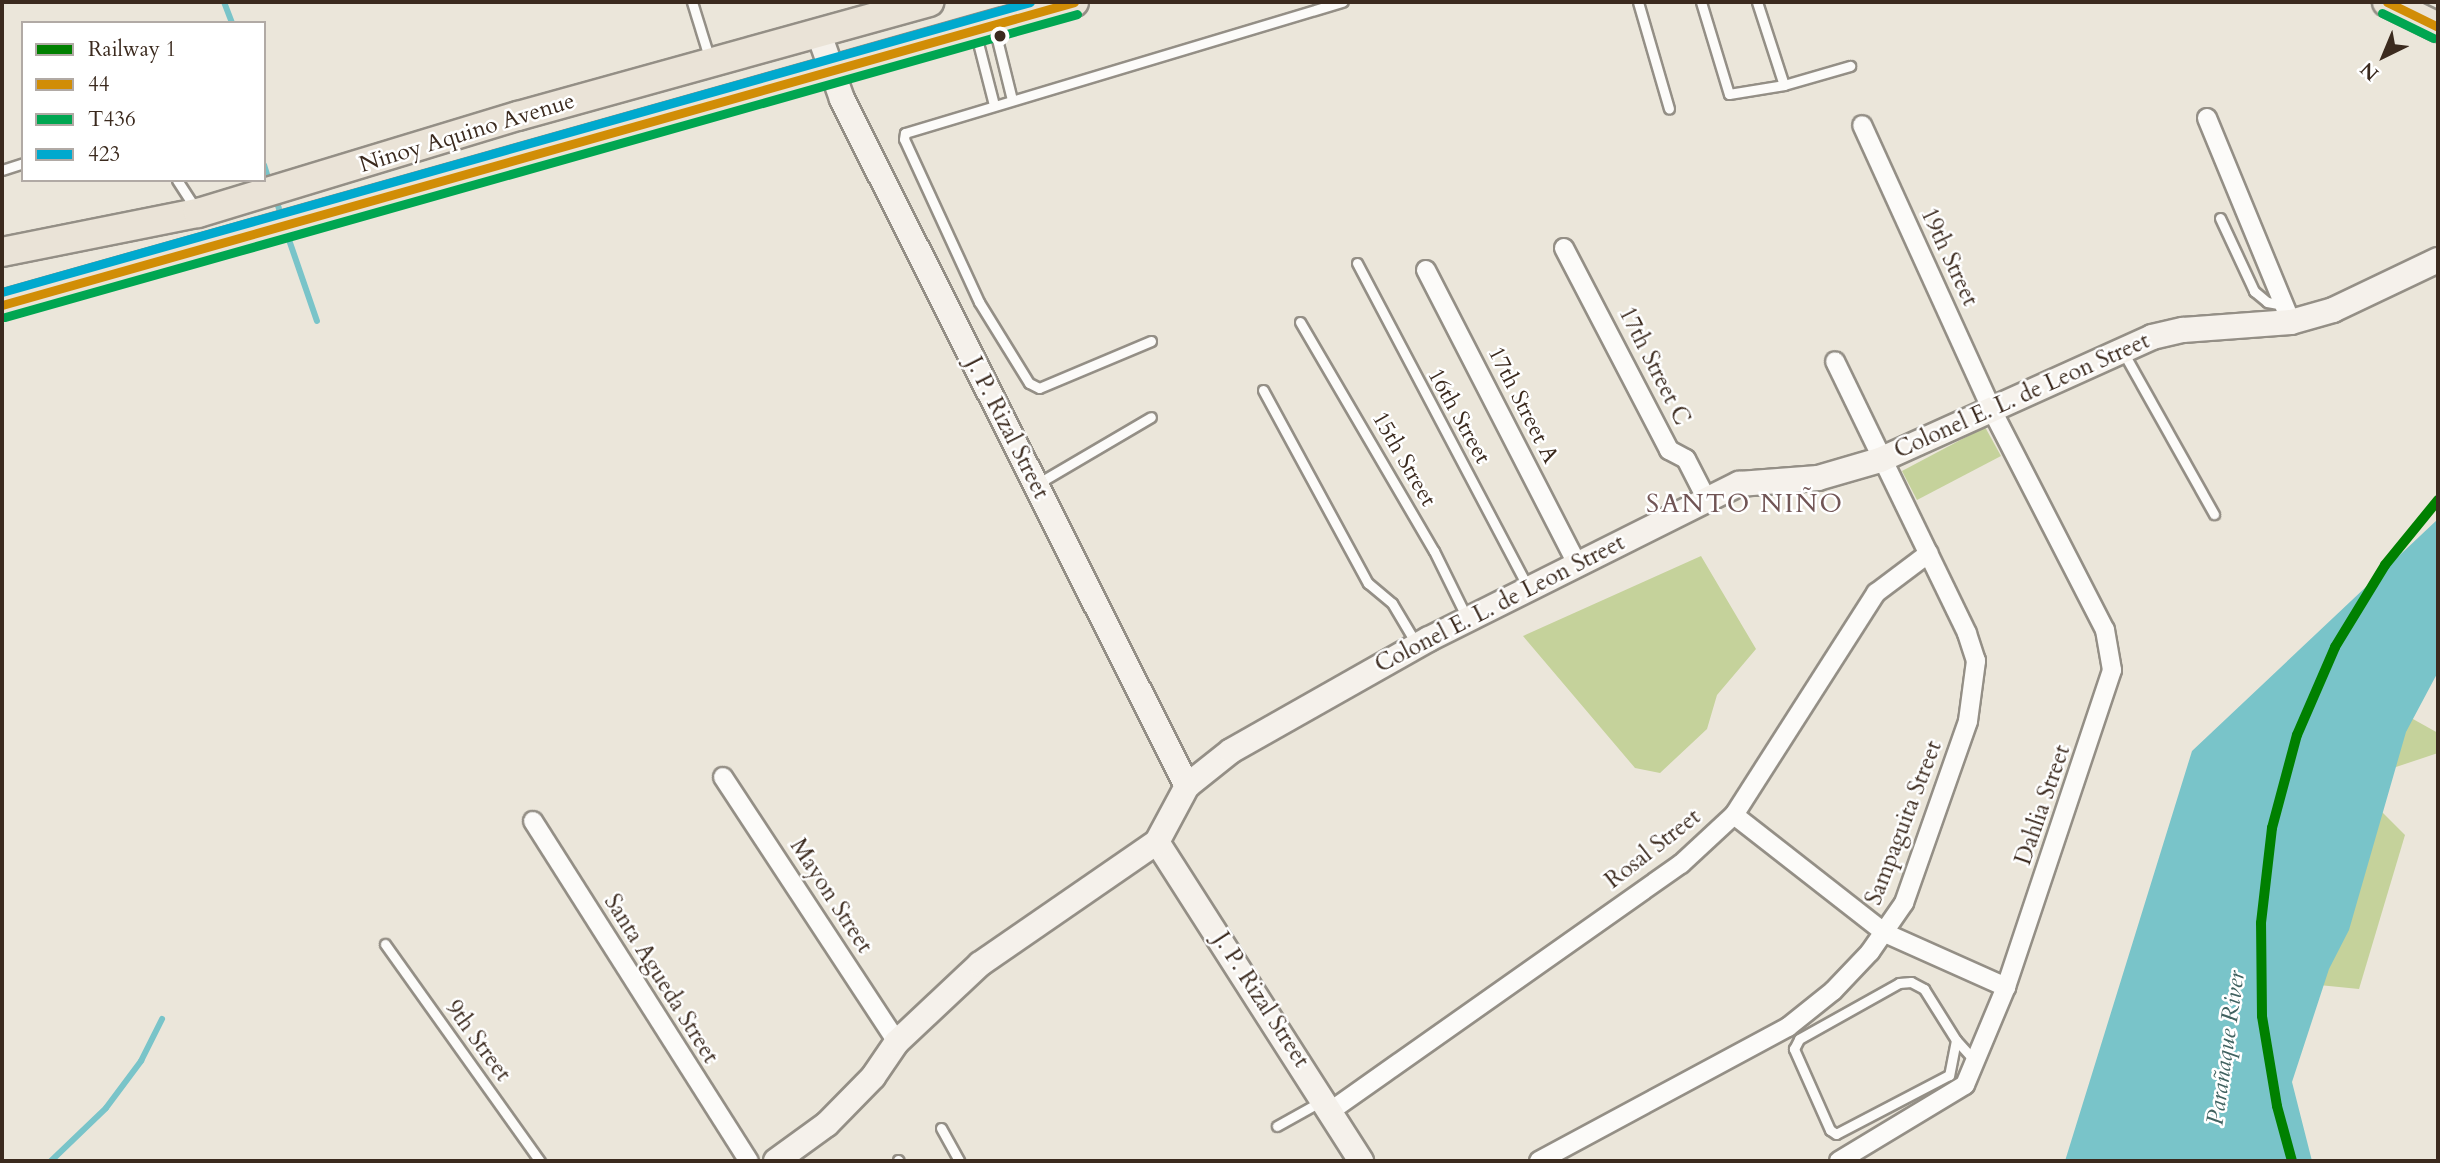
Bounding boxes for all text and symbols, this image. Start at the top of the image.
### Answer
legend [21,21,266,182]
north arrow [2349,21,2419,91]
unlabelled marker [993,29,1007,43]
text: Railway 1 [88,35,176,64]
text: N [2355,56,2385,86]
text: 44 [88,70,110,99]
street label: Ninoy Aquino Avenue [356,87,578,179]
text: T436 [88,105,136,134]
text: 423 [88,140,120,169]
street label: 19th Street [1914,204,1984,310]
street label: 17th Street C [1612,302,1696,430]
street label: Colonel E. L. de Leon Street [1890,327,2154,465]
street label: 17th Street A [1482,342,1564,468]
street label: J. P. Rizal Street [959,353,1055,503]
street label: 16th Street [1421,363,1497,469]
street label: 15th Street [1366,407,1442,511]
district label: SANTO NIÑO [1647,488,1843,520]
street label: Colonel E. L. de Leon Street [1371,529,1629,679]
street label: Sampaguita Street [1860,737,1948,909]
street label: Dahlia Street [2010,741,2076,869]
street label: Rosal Street [1600,803,1706,895]
street label: Mayon Street [784,834,878,958]
street label: Santa Agueda Street [598,889,724,1069]
street label: J. P. Rizal Street [1207,927,1315,1073]
water label: Parañaque River [2201,969,2251,1127]
street label: 9th Street [439,995,517,1087]

